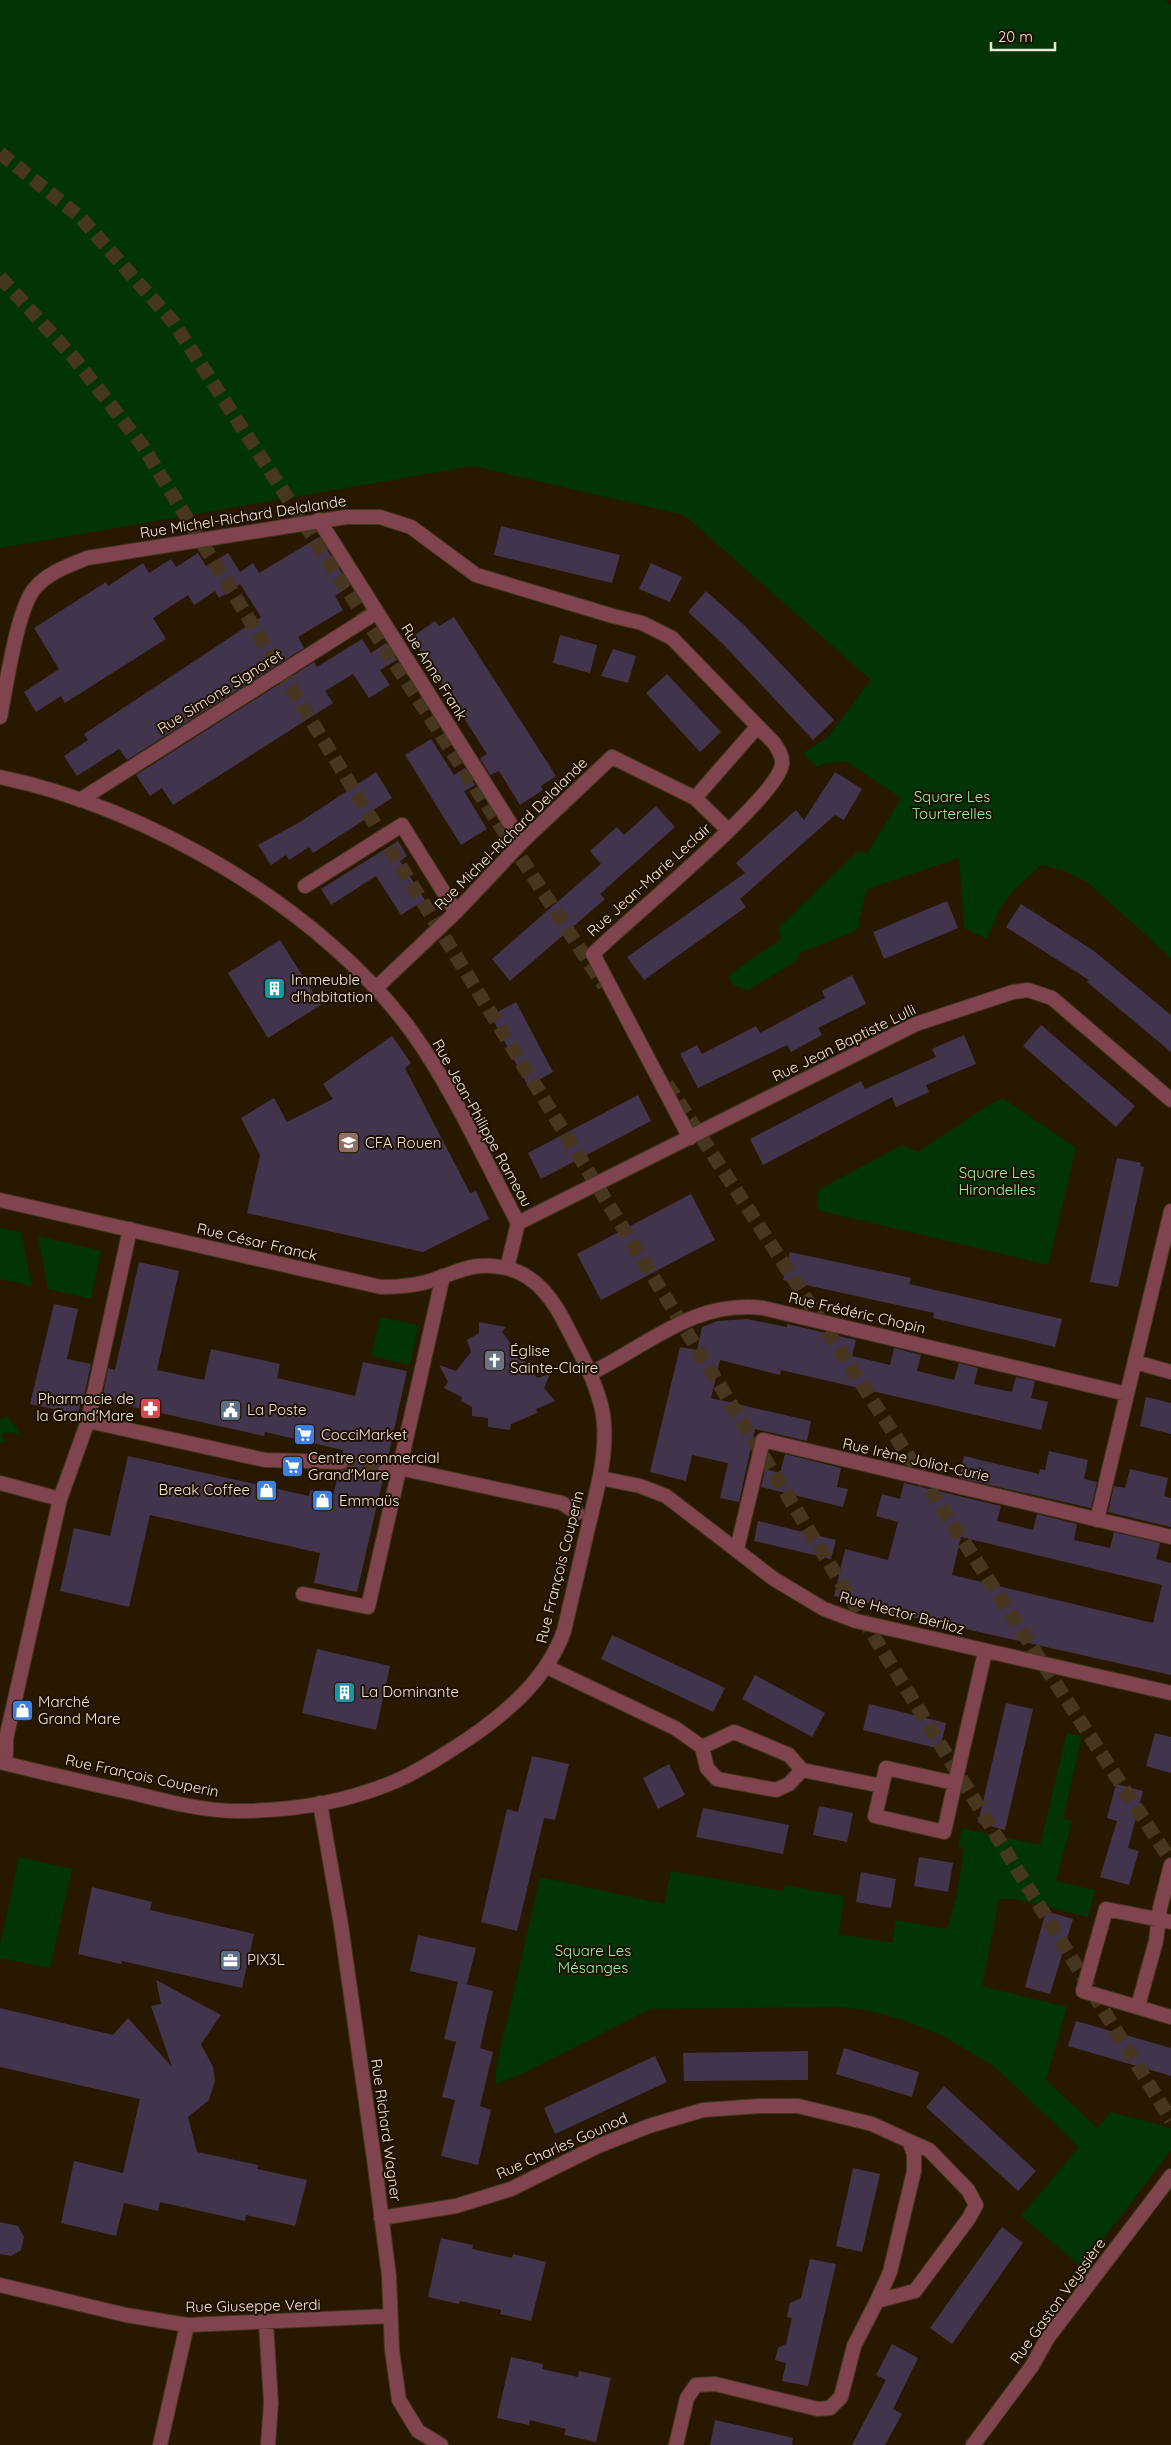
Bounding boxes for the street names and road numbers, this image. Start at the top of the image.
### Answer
street label: Rue Michel-Richard Delalande [138,491,347,542]
street label: Rue Anne Frank [397,620,472,724]
street label: Rue Simone Signoret [153,645,286,738]
street label: Rue Michel-Richard Delalande [430,753,591,914]
street label: Rue Jean-Marie Leclair [583,819,715,940]
street label: Rue Jean Baptiste Lulli [769,999,919,1086]
street label: Rue Jean-Philippe Rameau [428,1036,536,1210]
street label: Rue César Franck [195,1218,319,1265]
street label: Rue Frédéric Chopin [787,1288,927,1338]
street label: Rue Irène Joliot-Curie [841,1433,991,1486]
street label: Rue François Couperin [531,1489,588,1645]
street label: Rue Hector Berlioz [837,1587,967,1638]
street label: Rue François Couperin [64,1750,221,1801]
street label: Rue Richard Wagner [367,2057,406,2203]
street label: Rue Charles Gounod [493,2108,630,2183]
street label: Rue Gaston Veyssière [1006,2234,1110,2367]
street label: Rue Giuseppe Verdi [185,2295,321,2316]

